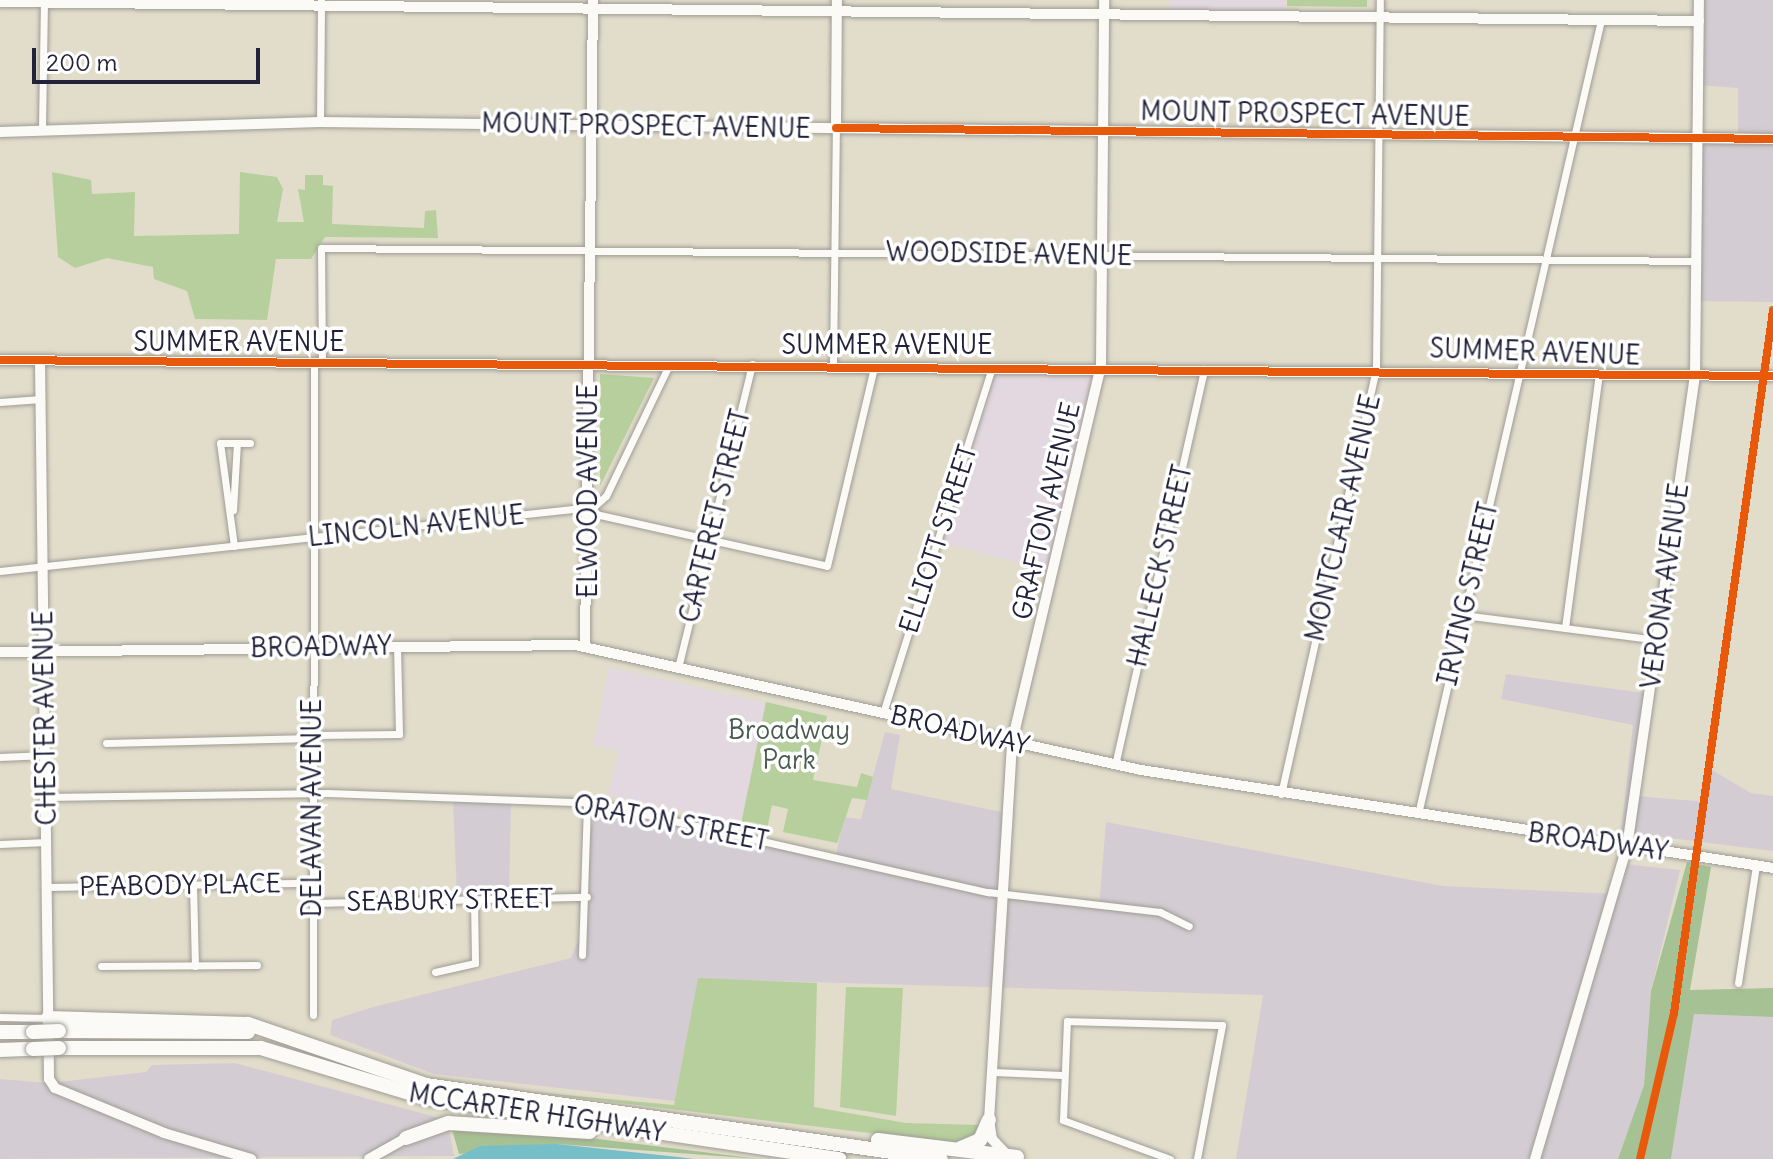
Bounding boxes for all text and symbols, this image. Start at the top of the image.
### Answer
scale bar [36,32,264,82]
text: 200 m [46,47,118,77]
street label: MOUNT PROSPECT AVENUE [1140,96,1470,132]
street label: MOUNT PROSPECT AVENUE [481,108,811,144]
street label: WOODSIDE AVENUE [886,236,1132,272]
street label: SUMMER AVENUE [134,326,344,358]
street label: SUMMER AVENUE [782,329,992,361]
street label: SUMMER AVENUE [1429,333,1641,371]
street label: ELWOOD AVENUE [572,384,604,598]
street label: MONTCLAIR AVENUE [1299,391,1387,645]
street label: GRAFTON AVENUE [1006,399,1086,623]
street label: CARTERET STREET [673,406,757,626]
street label: ELLIOTT STREET [893,441,983,637]
street label: HALLECK STREET [1122,462,1198,670]
street label: VERONA AVENUE [1635,481,1695,691]
street label: LINCOLN AVENUE [307,499,525,553]
street label: IRVING STREET [1432,499,1504,689]
street label: CHESTER AVENUE [28,610,62,826]
street label: BROADWAY [250,630,392,664]
street label: DELAVAN AVENUE [296,699,328,917]
street label: BROADWAY [888,699,1032,761]
park label: Broadway Park [728,714,850,776]
street label: ORATON STREET [571,789,771,857]
street label: BROADWAY [1526,817,1670,867]
street label: PEABODY PLACE [79,868,281,902]
street label: SEABURY STREET [346,883,554,917]
street label: MCCARTER HIGHWAY [407,1077,667,1149]

